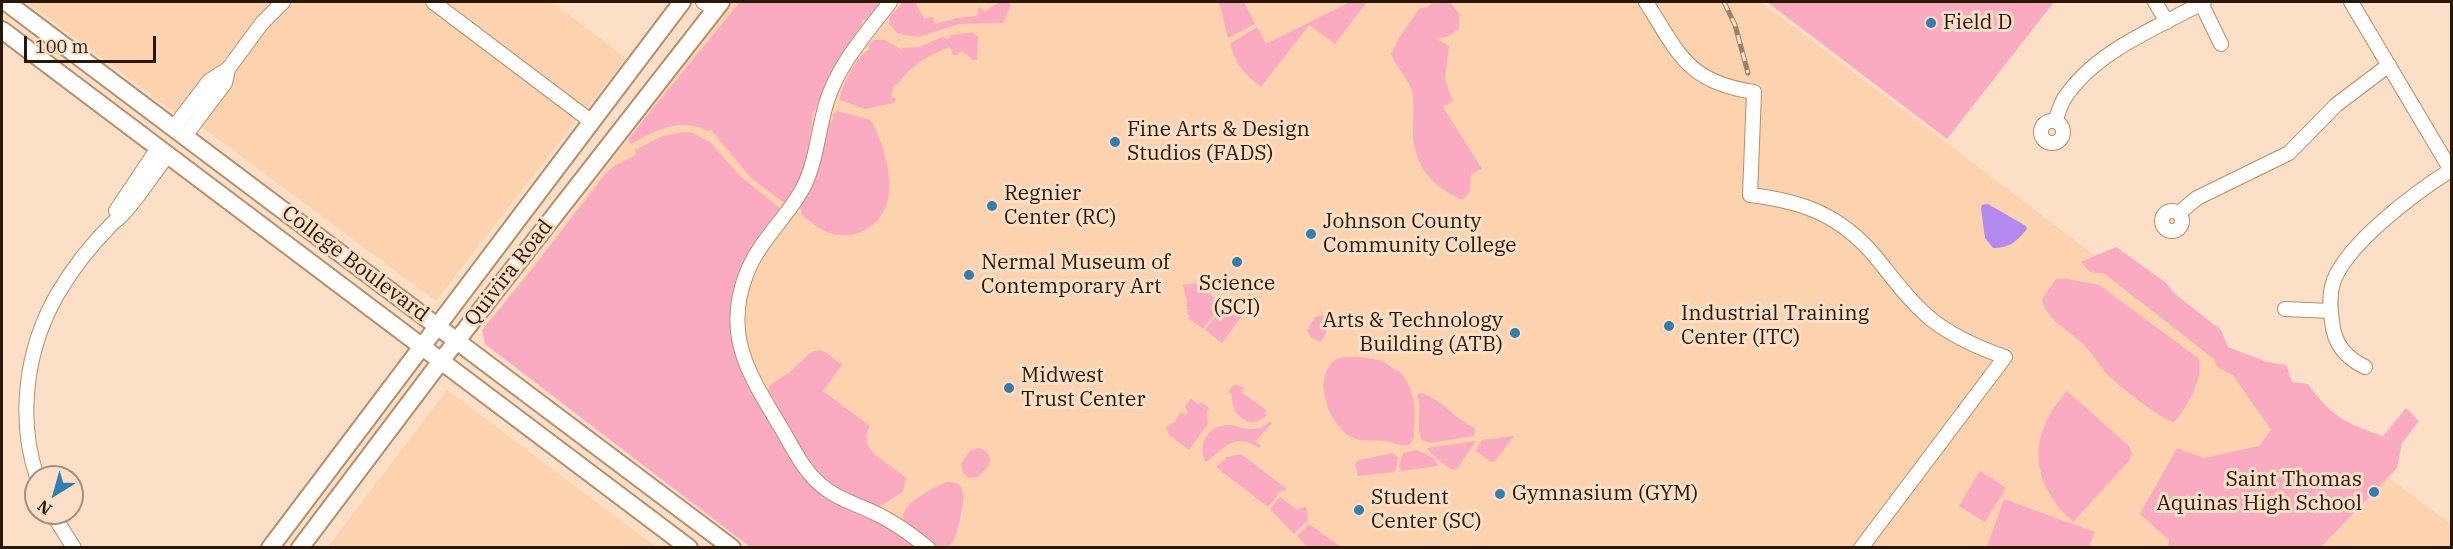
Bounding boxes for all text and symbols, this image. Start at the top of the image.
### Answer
place label: Field D [1943,10,2012,36]
marker: Field D [1924,16,1938,30]
scale bar [27,24,159,62]
text: 100 m [35,35,89,58]
place label: Fine Arts & Design Studios (FADS) [1127,117,1310,167]
marker: Fine Arts & Design Studios (FADS) [1108,135,1122,149]
place label: Regnier Center (RC) [1004,181,1116,231]
marker: Regnier Center (RC) [985,199,999,213]
street label: College Boulevard [277,201,433,327]
place label: Johnson County Community College [1323,209,1516,259]
street label: Quivira Road [460,215,558,331]
marker: Johnson County Community College [1304,227,1318,241]
place label: Nermal Museum of Contemporary Art [981,250,1170,300]
marker: Science (SCI) [1230,255,1244,269]
marker: Nermal Museum of Contemporary Art [962,268,976,282]
place label: Science (SCI) [1199,271,1275,321]
place label: Industrial Training Center (ITC) [1681,301,1869,351]
place label: Arts & Technology Building (ATB) [1323,308,1503,358]
marker: Industrial Training Center (ITC) [1662,319,1676,333]
marker: Arts & Technology Building (ATB) [1508,326,1522,340]
place label: Midwest Trust Center [1021,363,1146,413]
marker: Midwest Trust Center [1002,381,1016,395]
north arrow [24,465,84,525]
place label: Saint Thomas Aquinas High School [2156,467,2362,517]
place label: Gymnasium (GYM) [1512,481,1698,507]
place label: Student Center (SC) [1371,485,1482,535]
marker: Saint Thomas Aquinas High School [2367,485,2381,499]
marker: Gymnasium (GYM) [1493,487,1507,501]
text: N [33,496,55,520]
marker: Student Center (SC) [1352,503,1366,517]

